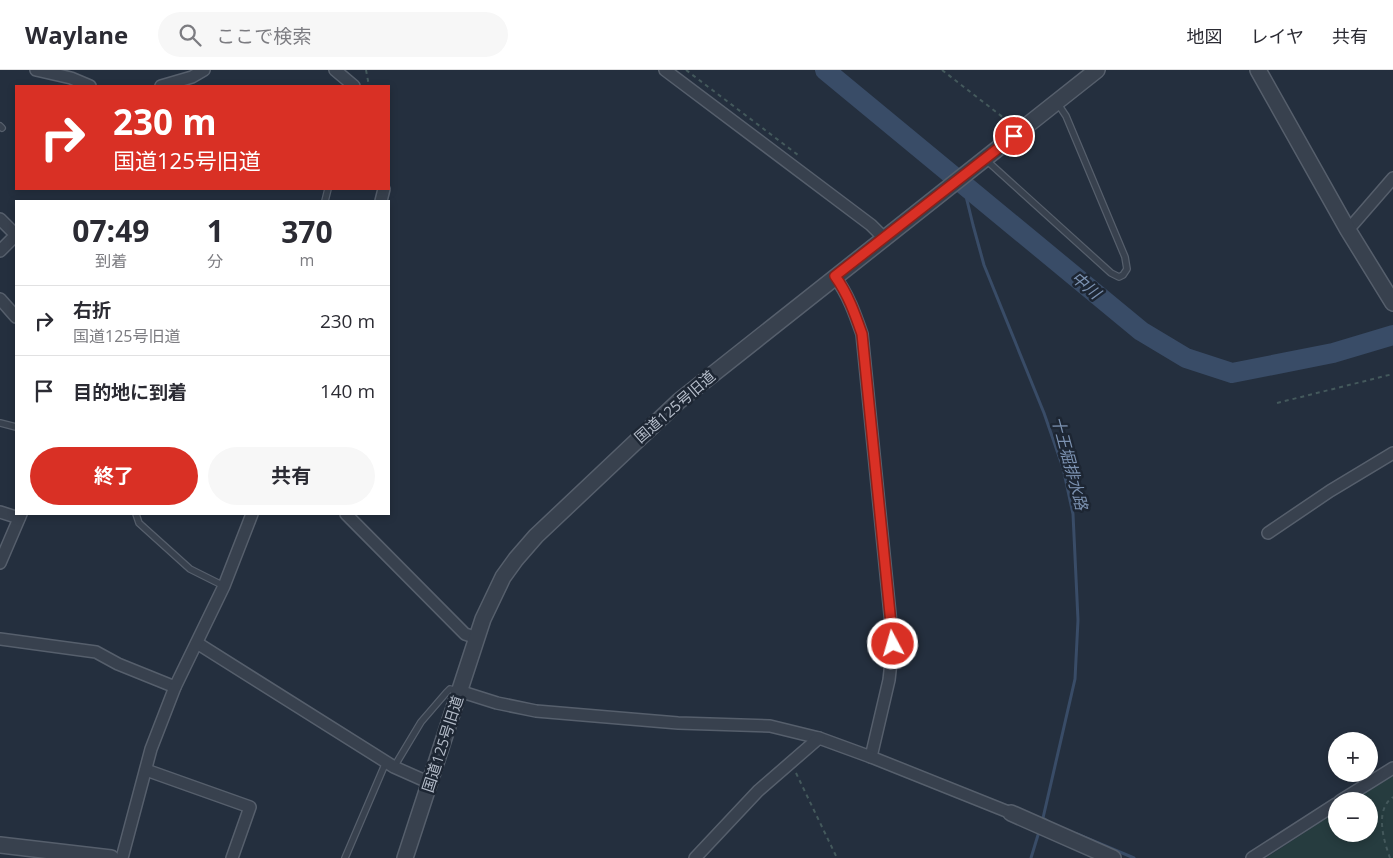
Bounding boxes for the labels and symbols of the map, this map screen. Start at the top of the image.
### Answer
pin [993,115,1035,157]
water label: 中川 [1067,266,1107,305]
street label: 国道125号旧道 [630,366,719,447]
water label: 十王堀排水路 [1047,414,1094,514]
position arrow [866,617,918,669]
street label: 国道125号旧道 [417,693,467,795]

